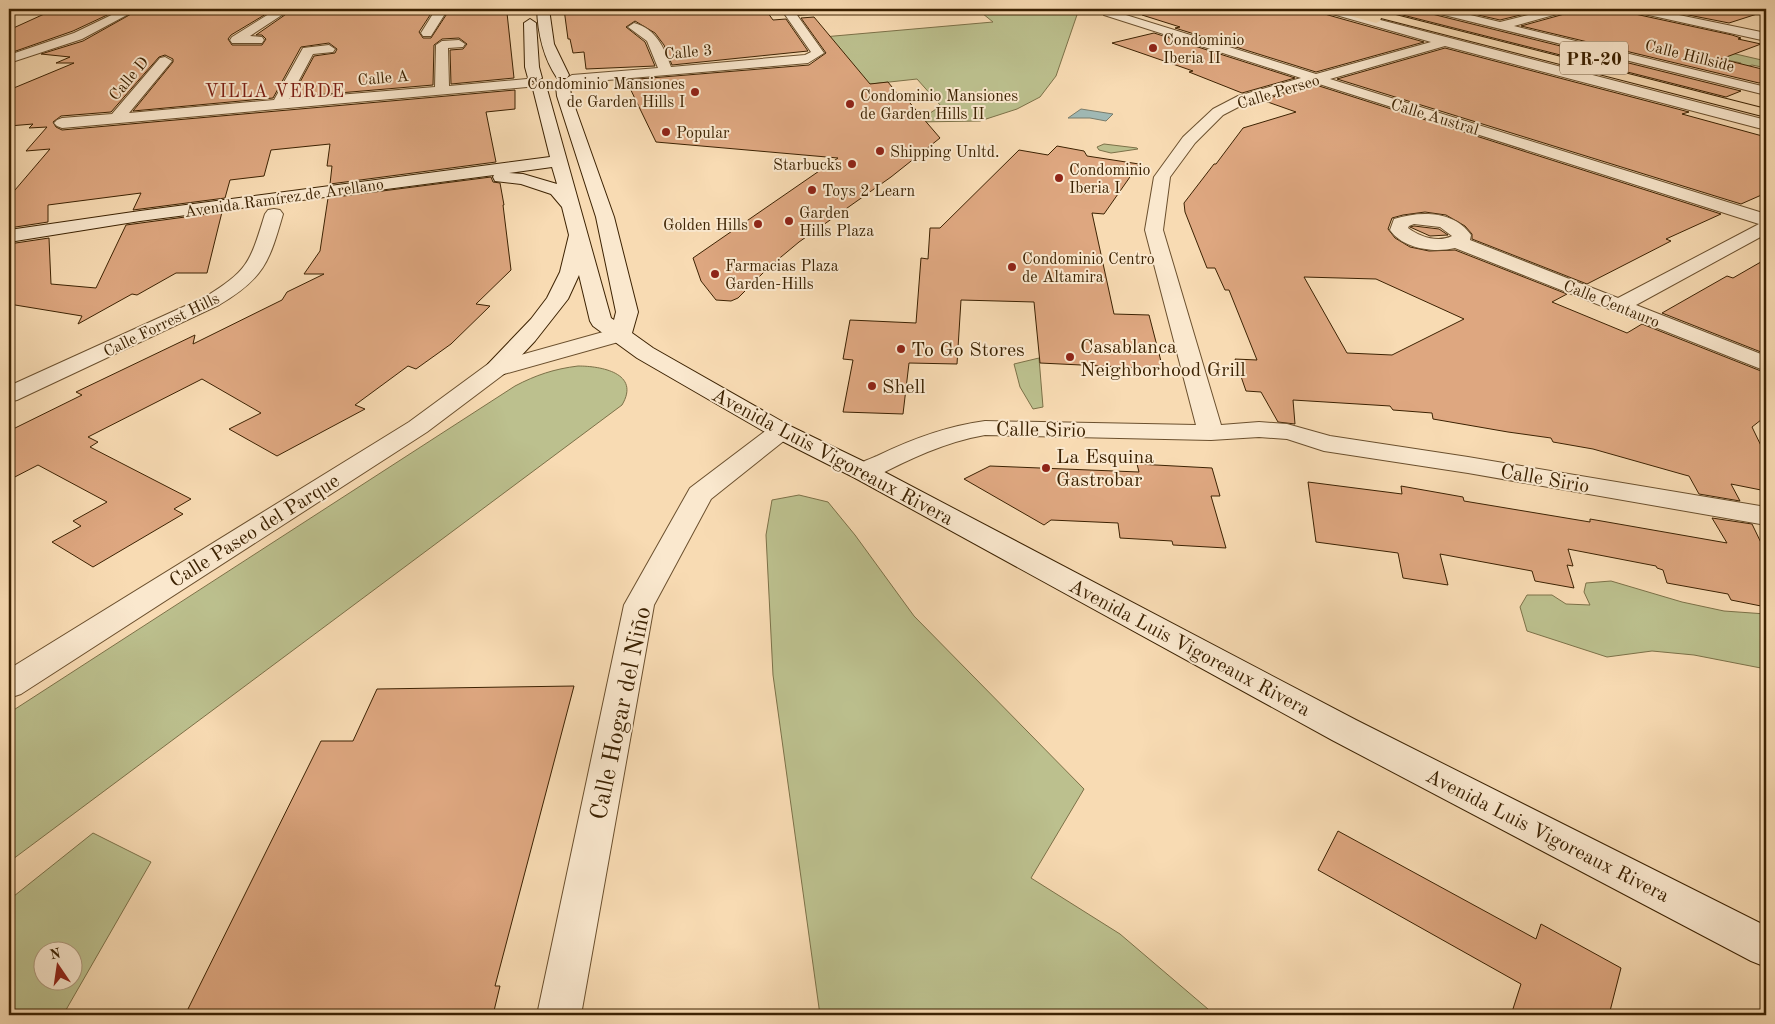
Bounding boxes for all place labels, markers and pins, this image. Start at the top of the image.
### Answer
place label: Condominio Iberia II [1163,33,1245,67]
marker: Condominio Iberia II [1147,42,1159,54]
place label: Condominio Mansiones de Garden Hills I [527,77,685,111]
marker: Condominio Mansiones de Garden Hills I [689,86,701,98]
place label: Condominio Mansiones de Garden Hills II [860,89,1018,123]
marker: Condominio Mansiones de Garden Hills II [844,98,856,110]
marker: Popular [660,126,672,138]
place label: Popular [676,126,730,142]
marker: Shipping Unltd. [874,145,886,157]
place label: Shipping Unltd. [890,145,999,161]
place label: Starbucks [773,158,842,174]
marker: Starbucks [846,158,858,170]
place label: Condominio Iberia I [1069,163,1151,197]
marker: Condominio Iberia I [1053,172,1065,184]
marker: Toys 2 Learn [806,184,818,196]
place label: Toys 2 Learn [822,184,915,200]
place label: Garden Hills Plaza [799,206,874,240]
marker: Garden Hills Plaza [783,215,795,227]
place label: Golden Hills [663,218,748,234]
marker: Golden Hills [752,218,764,230]
place label: Condominio Centro de Altamira [1022,252,1155,286]
place label: Farmacias Plaza Garden-Hills [725,259,839,293]
marker: Condominio Centro de Altamira [1006,261,1018,273]
marker: Farmacias Plaza Garden-Hills [709,268,721,280]
place label: Casablanca Neighborhood Grill [1080,338,1246,381]
place label: To Go Stores [911,341,1025,361]
marker: To Go Stores [895,343,907,355]
marker: Casablanca Neighborhood Grill [1064,351,1076,363]
place label: Shell [882,378,925,398]
marker: Shell [866,380,878,392]
place label: La Esquina Gastrobar [1056,448,1154,491]
marker: La Esquina Gastrobar [1040,462,1052,474]

